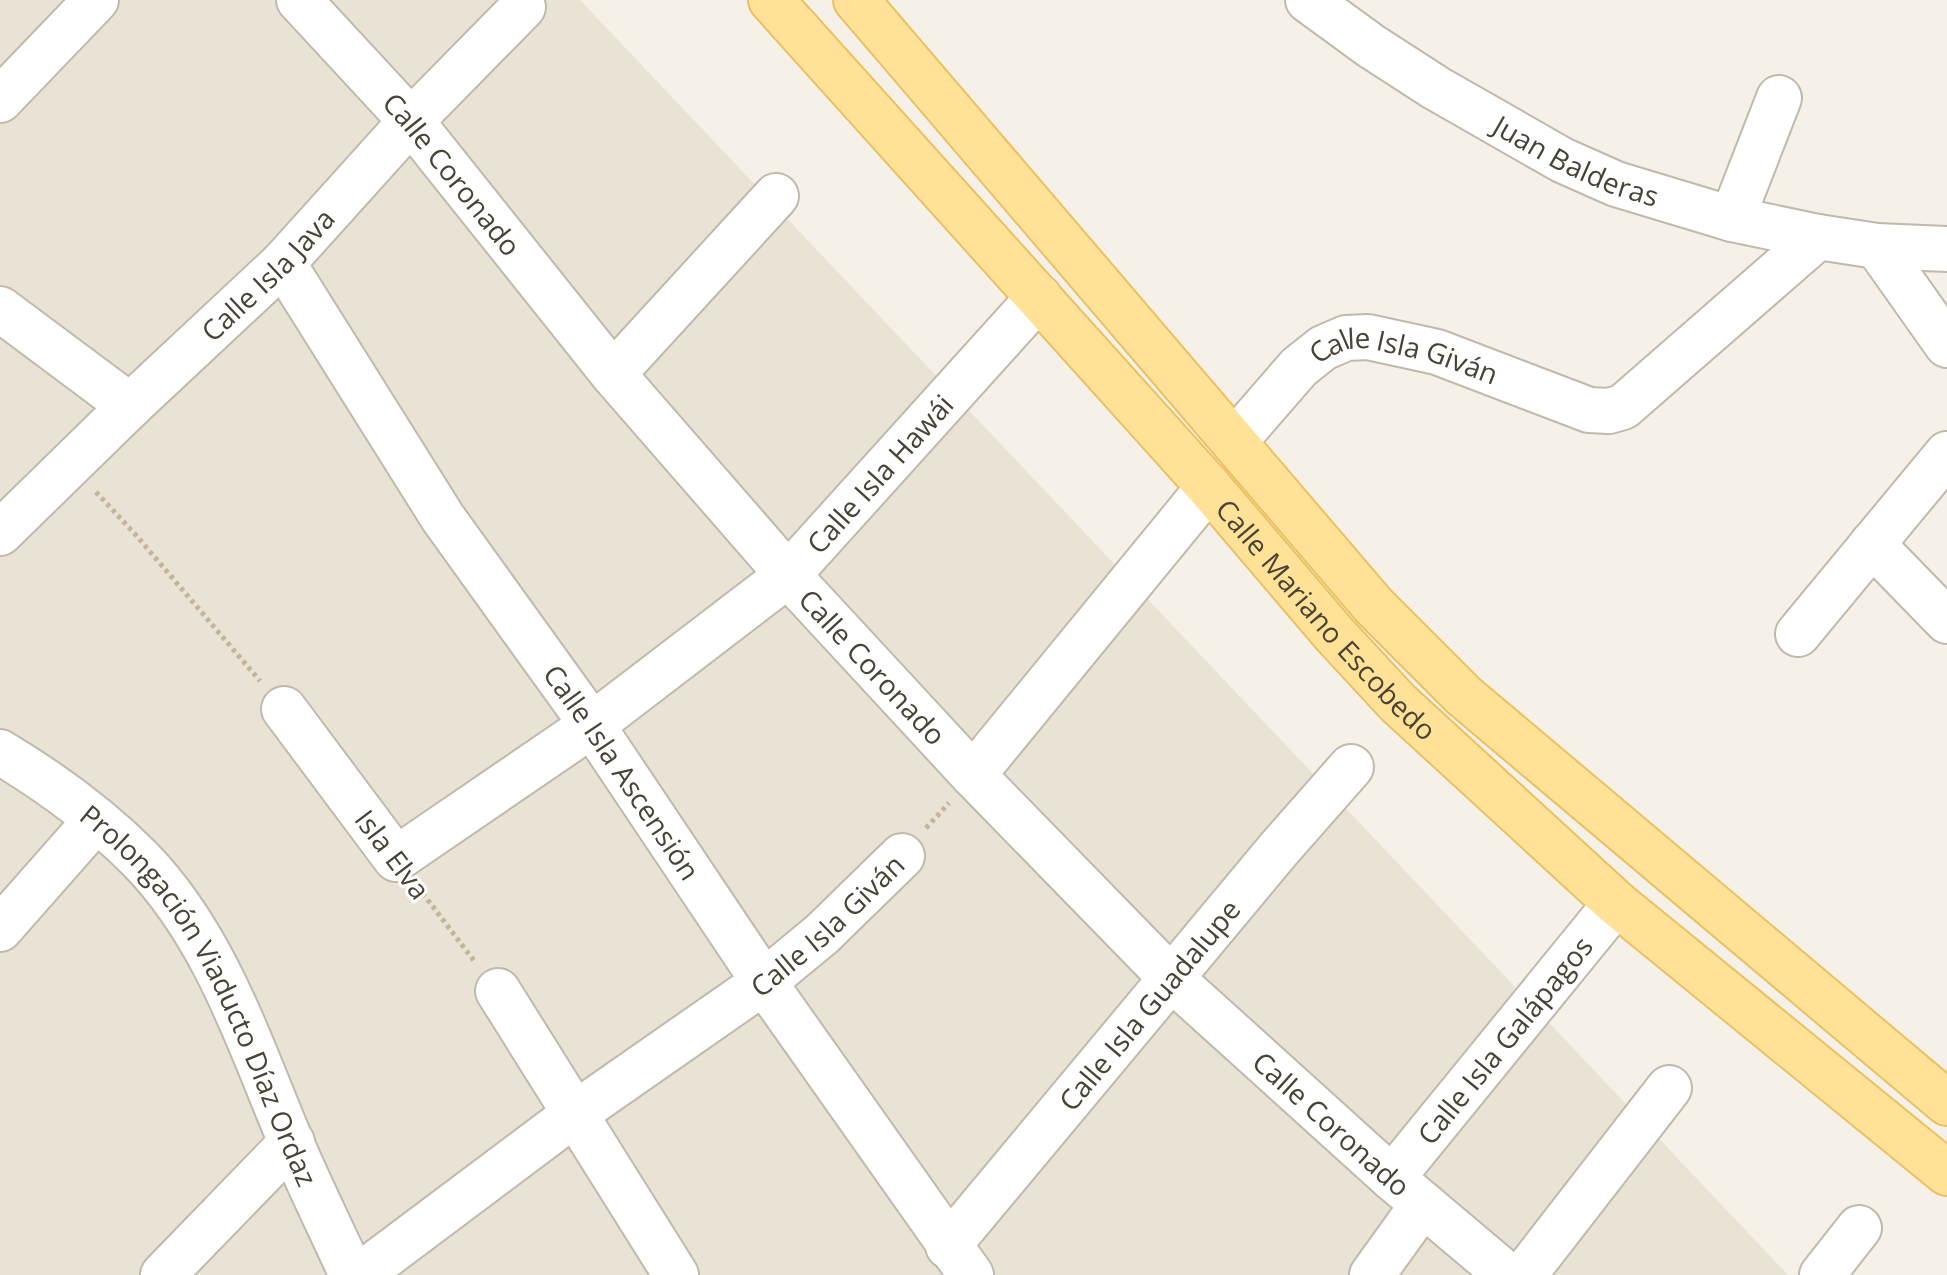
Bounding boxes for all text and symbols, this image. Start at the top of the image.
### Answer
street label: Calle Coronado [375,84,530,263]
street label: Juan Balderas [1484,104,1663,215]
street label: Calle Isla Java [192,200,343,349]
street label: Calle Isla Giván [1300,318,1504,393]
street label: Calle Isla Hawái [798,386,961,561]
street label: Calle Mariano Escobedo [1208,490,1445,748]
street label: Calle Coronado [791,580,955,753]
street label: Calle Isla Ascensión [535,656,709,887]
street label: Prolongación Viaducto Díaz Ordaz [73,795,327,1192]
street label: Isla Elva [347,801,439,907]
street label: Calle Isla Giván [743,845,912,1005]
street label: Calle Isla Guadalupe [1050,891,1248,1118]
street label: Calle Isla Galápagos [1408,928,1601,1152]
street label: Calle Coronado [1245,1042,1419,1205]

